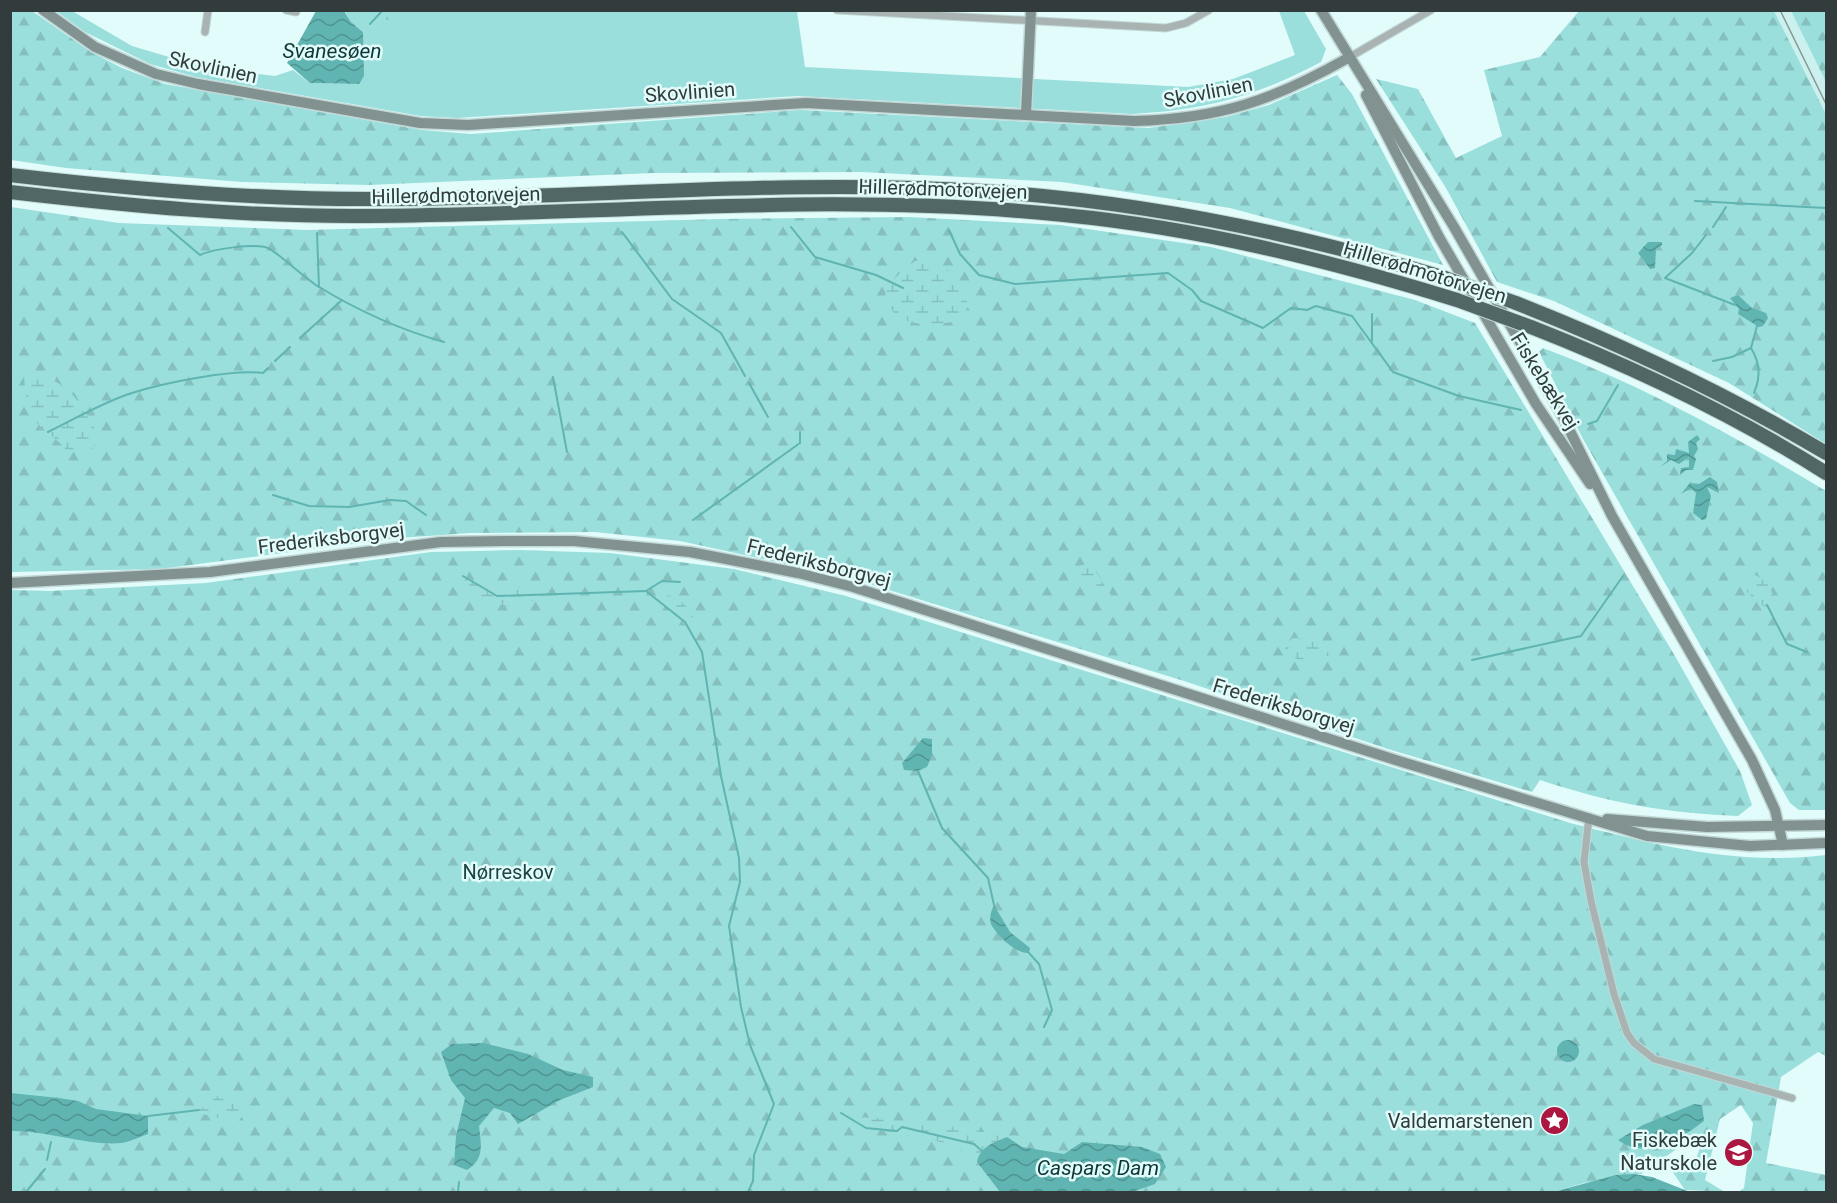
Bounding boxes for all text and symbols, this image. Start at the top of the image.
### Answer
water label: Svanesøen [282,39,382,63]
street label: Skovlinien [166,46,260,88]
street label: Skovlinien [1161,72,1255,112]
street label: Skovlinien [644,77,736,107]
street label: Hillerødmotorvejen [858,174,1028,204]
street label: Hillerødmotorvejen [371,182,541,208]
street label: Hillerødmotorvejen [1341,236,1509,308]
street label: Fiskebækvej [1506,328,1584,434]
street label: Frederiksborgvej [256,517,406,559]
street label: Frederiksborgvej [745,534,893,592]
street label: Frederiksborgvej [1210,673,1358,739]
park label: Nørreskov [463,860,554,884]
place icon: Valdemarstenen [1538,1105,1570,1137]
place label: Valdemarstenen [1388,1109,1533,1133]
place label: Fiskebæk Naturskole [1620,1128,1718,1175]
school or university icon: Fiskebæk Naturskole [1722,1136,1754,1168]
water label: Caspars Dam [1037,1156,1159,1180]

